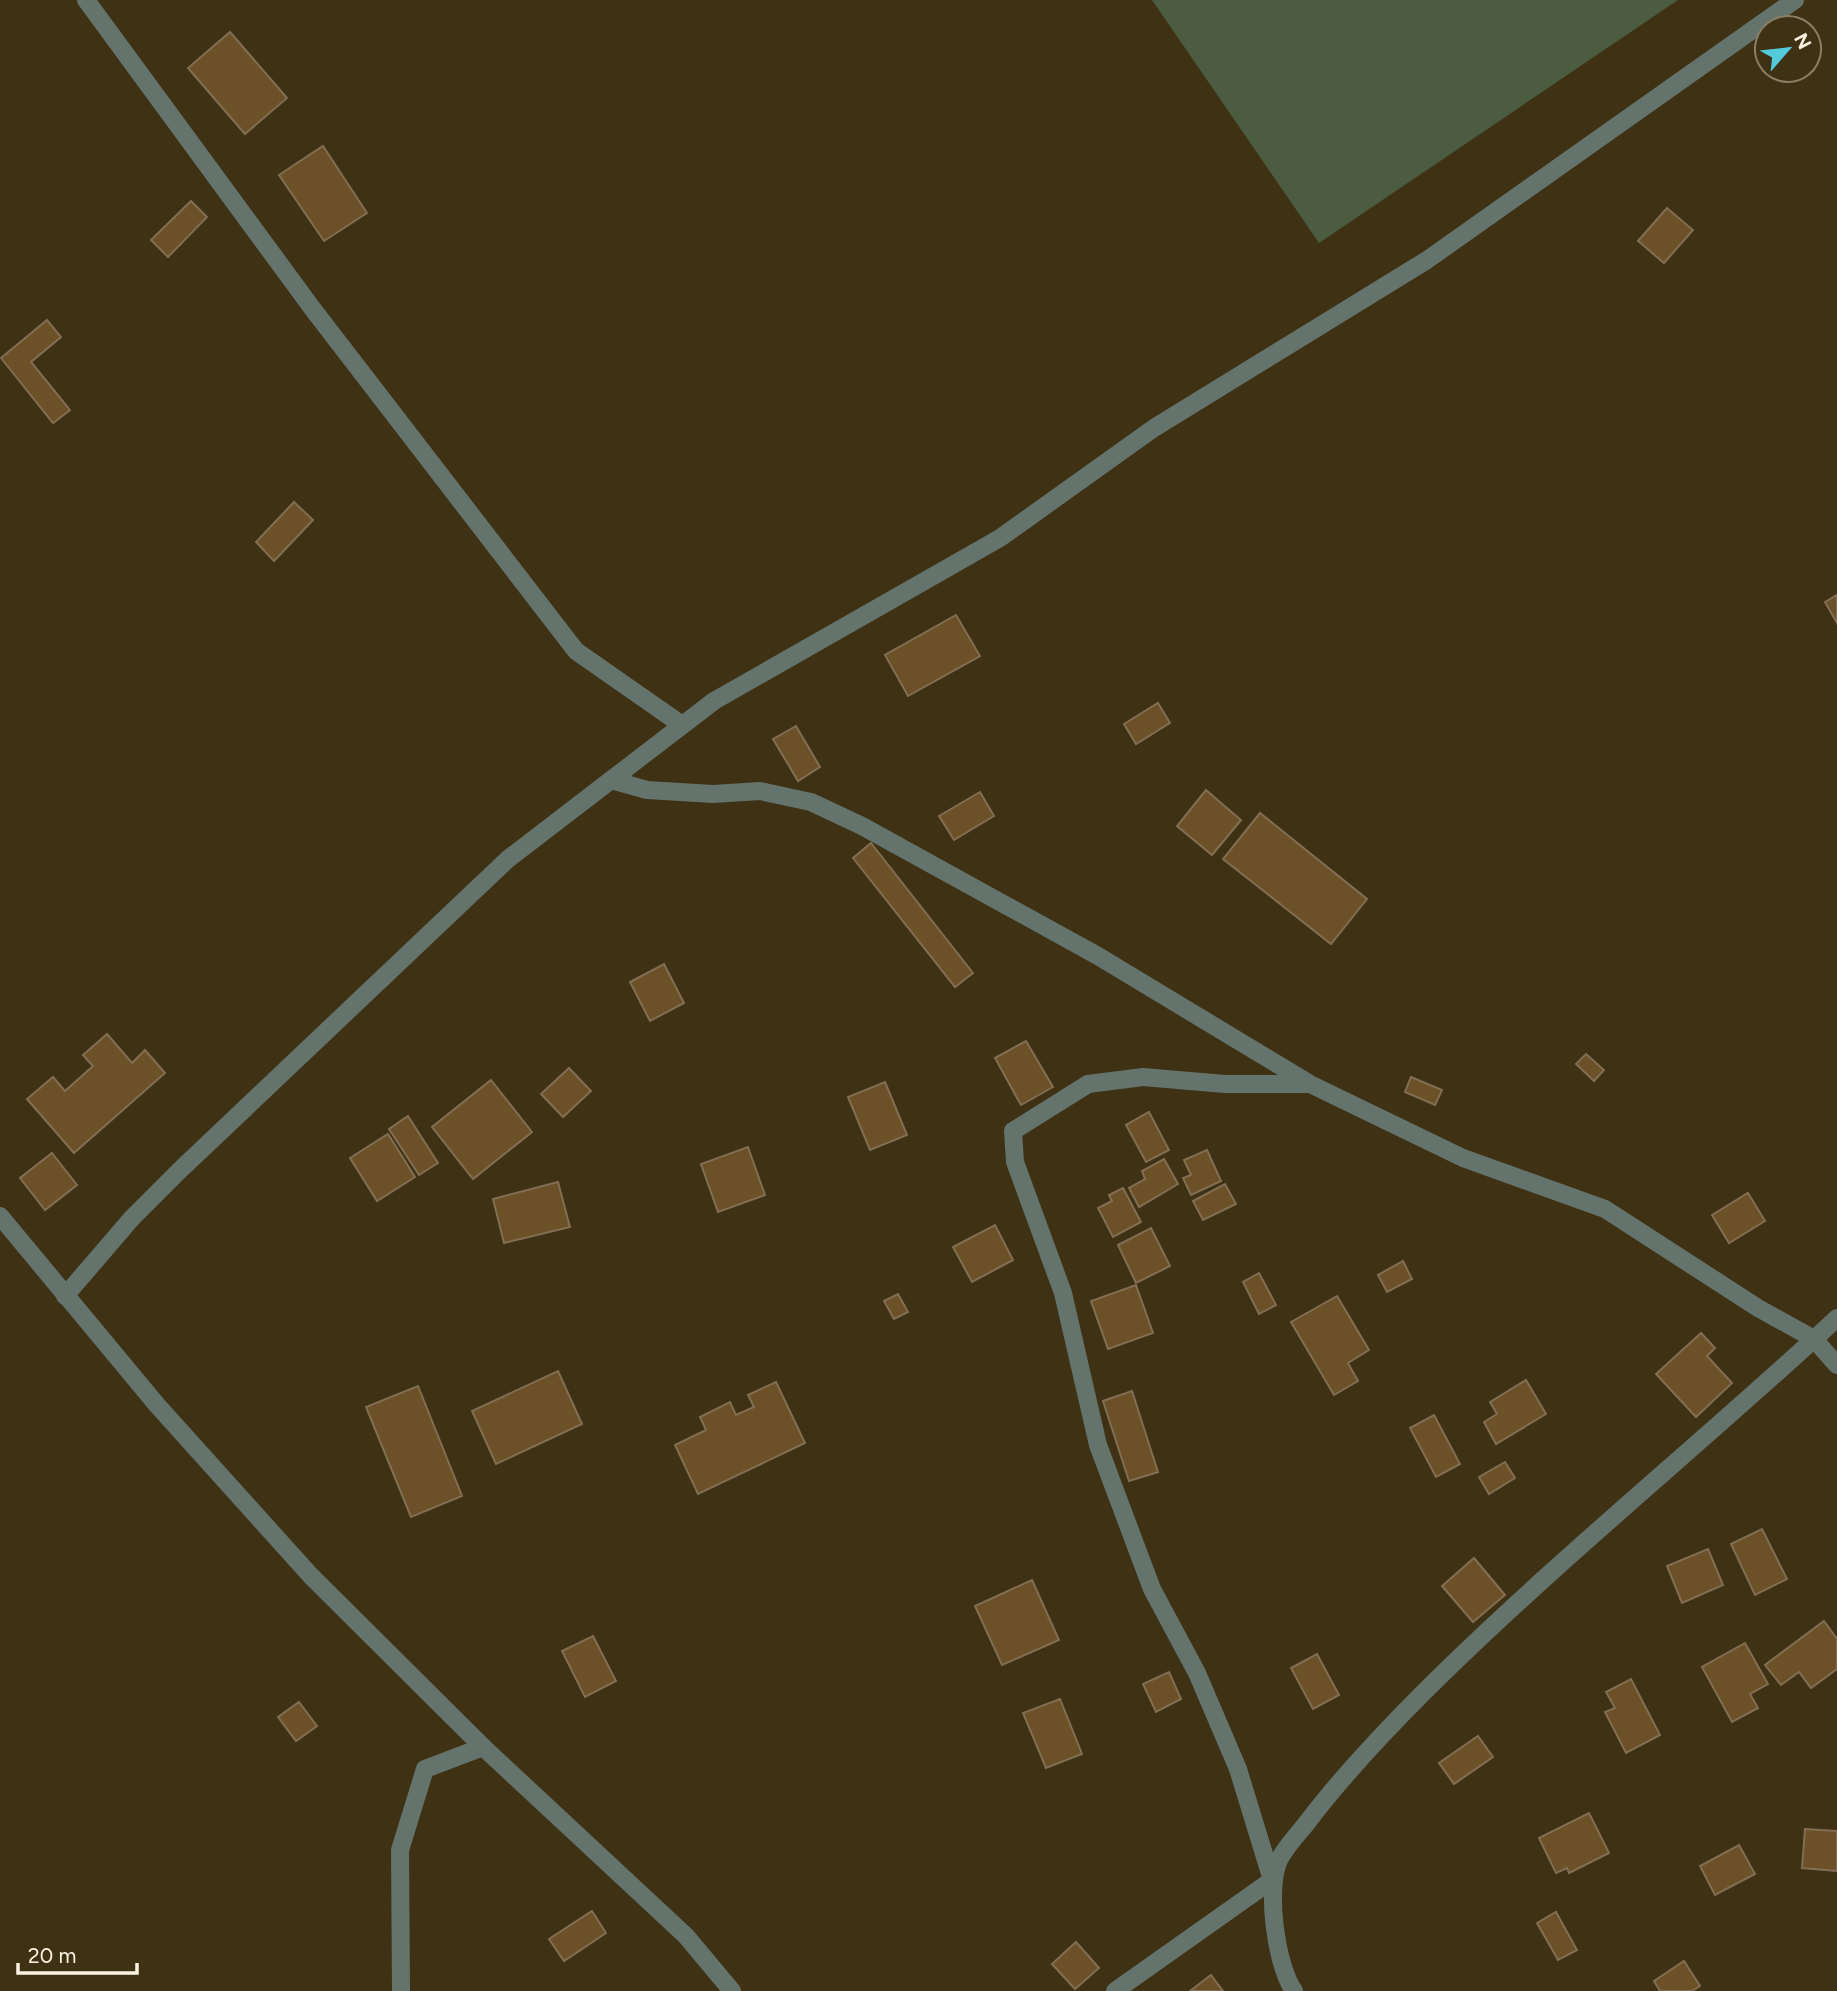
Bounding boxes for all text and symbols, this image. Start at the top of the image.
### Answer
north arrow [1753,14,1823,84]
text: N [1789,29,1816,53]
scale bar [18,1932,136,1976]
text: 20 m [28,1943,76,1968]

